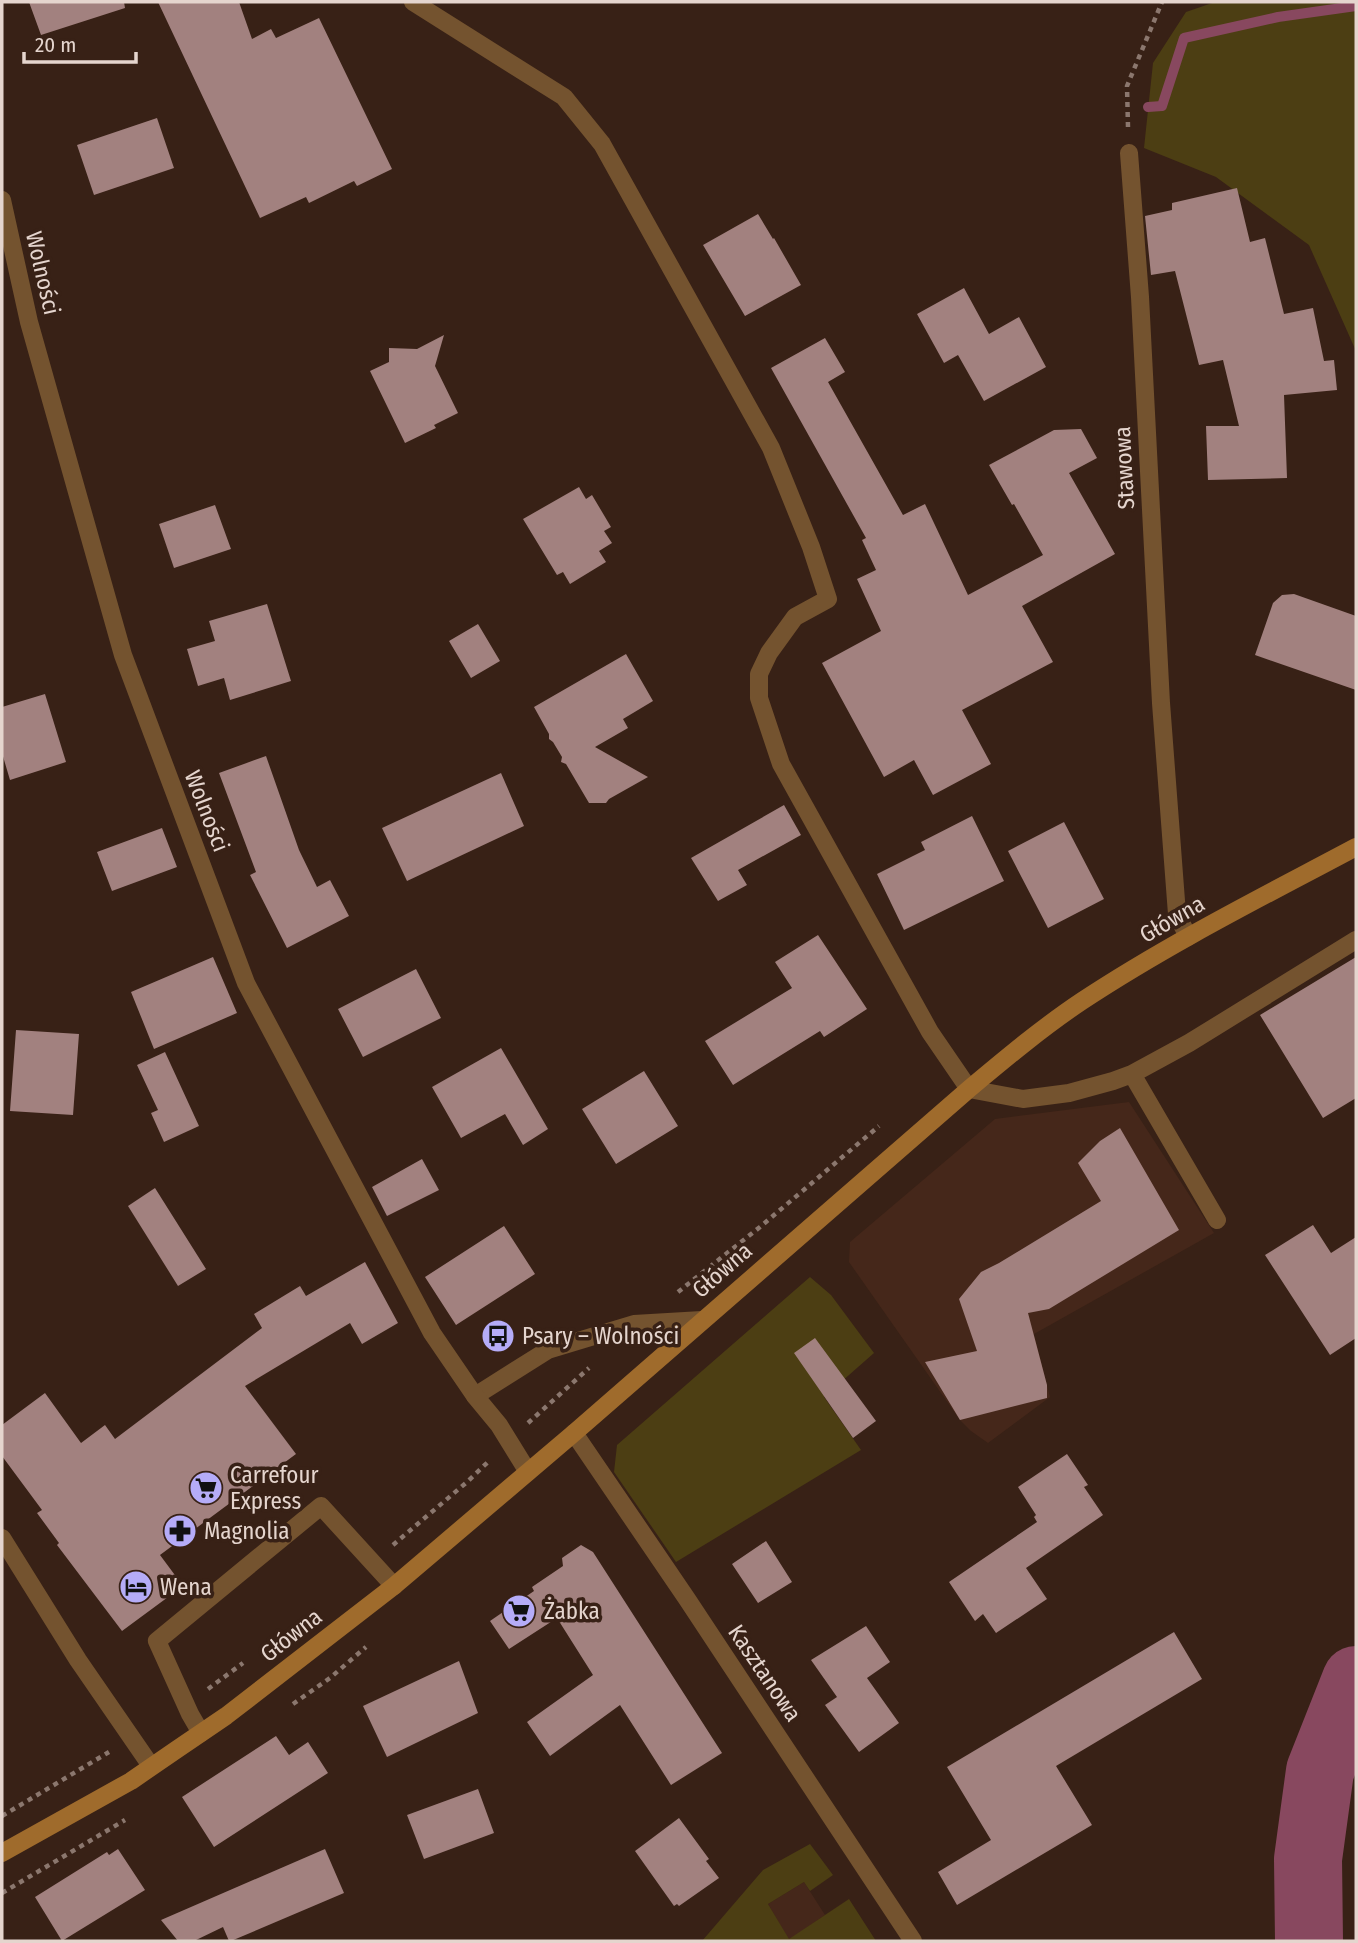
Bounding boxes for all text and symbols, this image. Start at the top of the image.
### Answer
scale bar [24,21,136,65]
text: 20 m [35,32,76,58]
street label: Wolności [20,229,66,317]
street label: Stawowa [1108,426,1140,510]
street label: Wolności [179,766,235,856]
street label: Główna [1135,889,1209,949]
street label: Główna [686,1236,758,1304]
bus stop icon: Psary – Wolności [479,1317,517,1355]
place label: Psary – Wolności [522,1322,679,1350]
place label: Carrefour Express [230,1461,318,1515]
supermarket icon: Carrefour Express [187,1469,225,1507]
pharmacy icon: Magnolia [161,1512,199,1550]
place label: Magnolia [204,1517,290,1545]
hotel icon: Wena [117,1568,155,1606]
place label: Wena [160,1573,212,1601]
supermarket icon: Żabka [500,1592,538,1630]
place label: Żabka [544,1597,600,1625]
street label: Główna [255,1602,327,1668]
street label: Kasztanowa [722,1619,808,1727]

